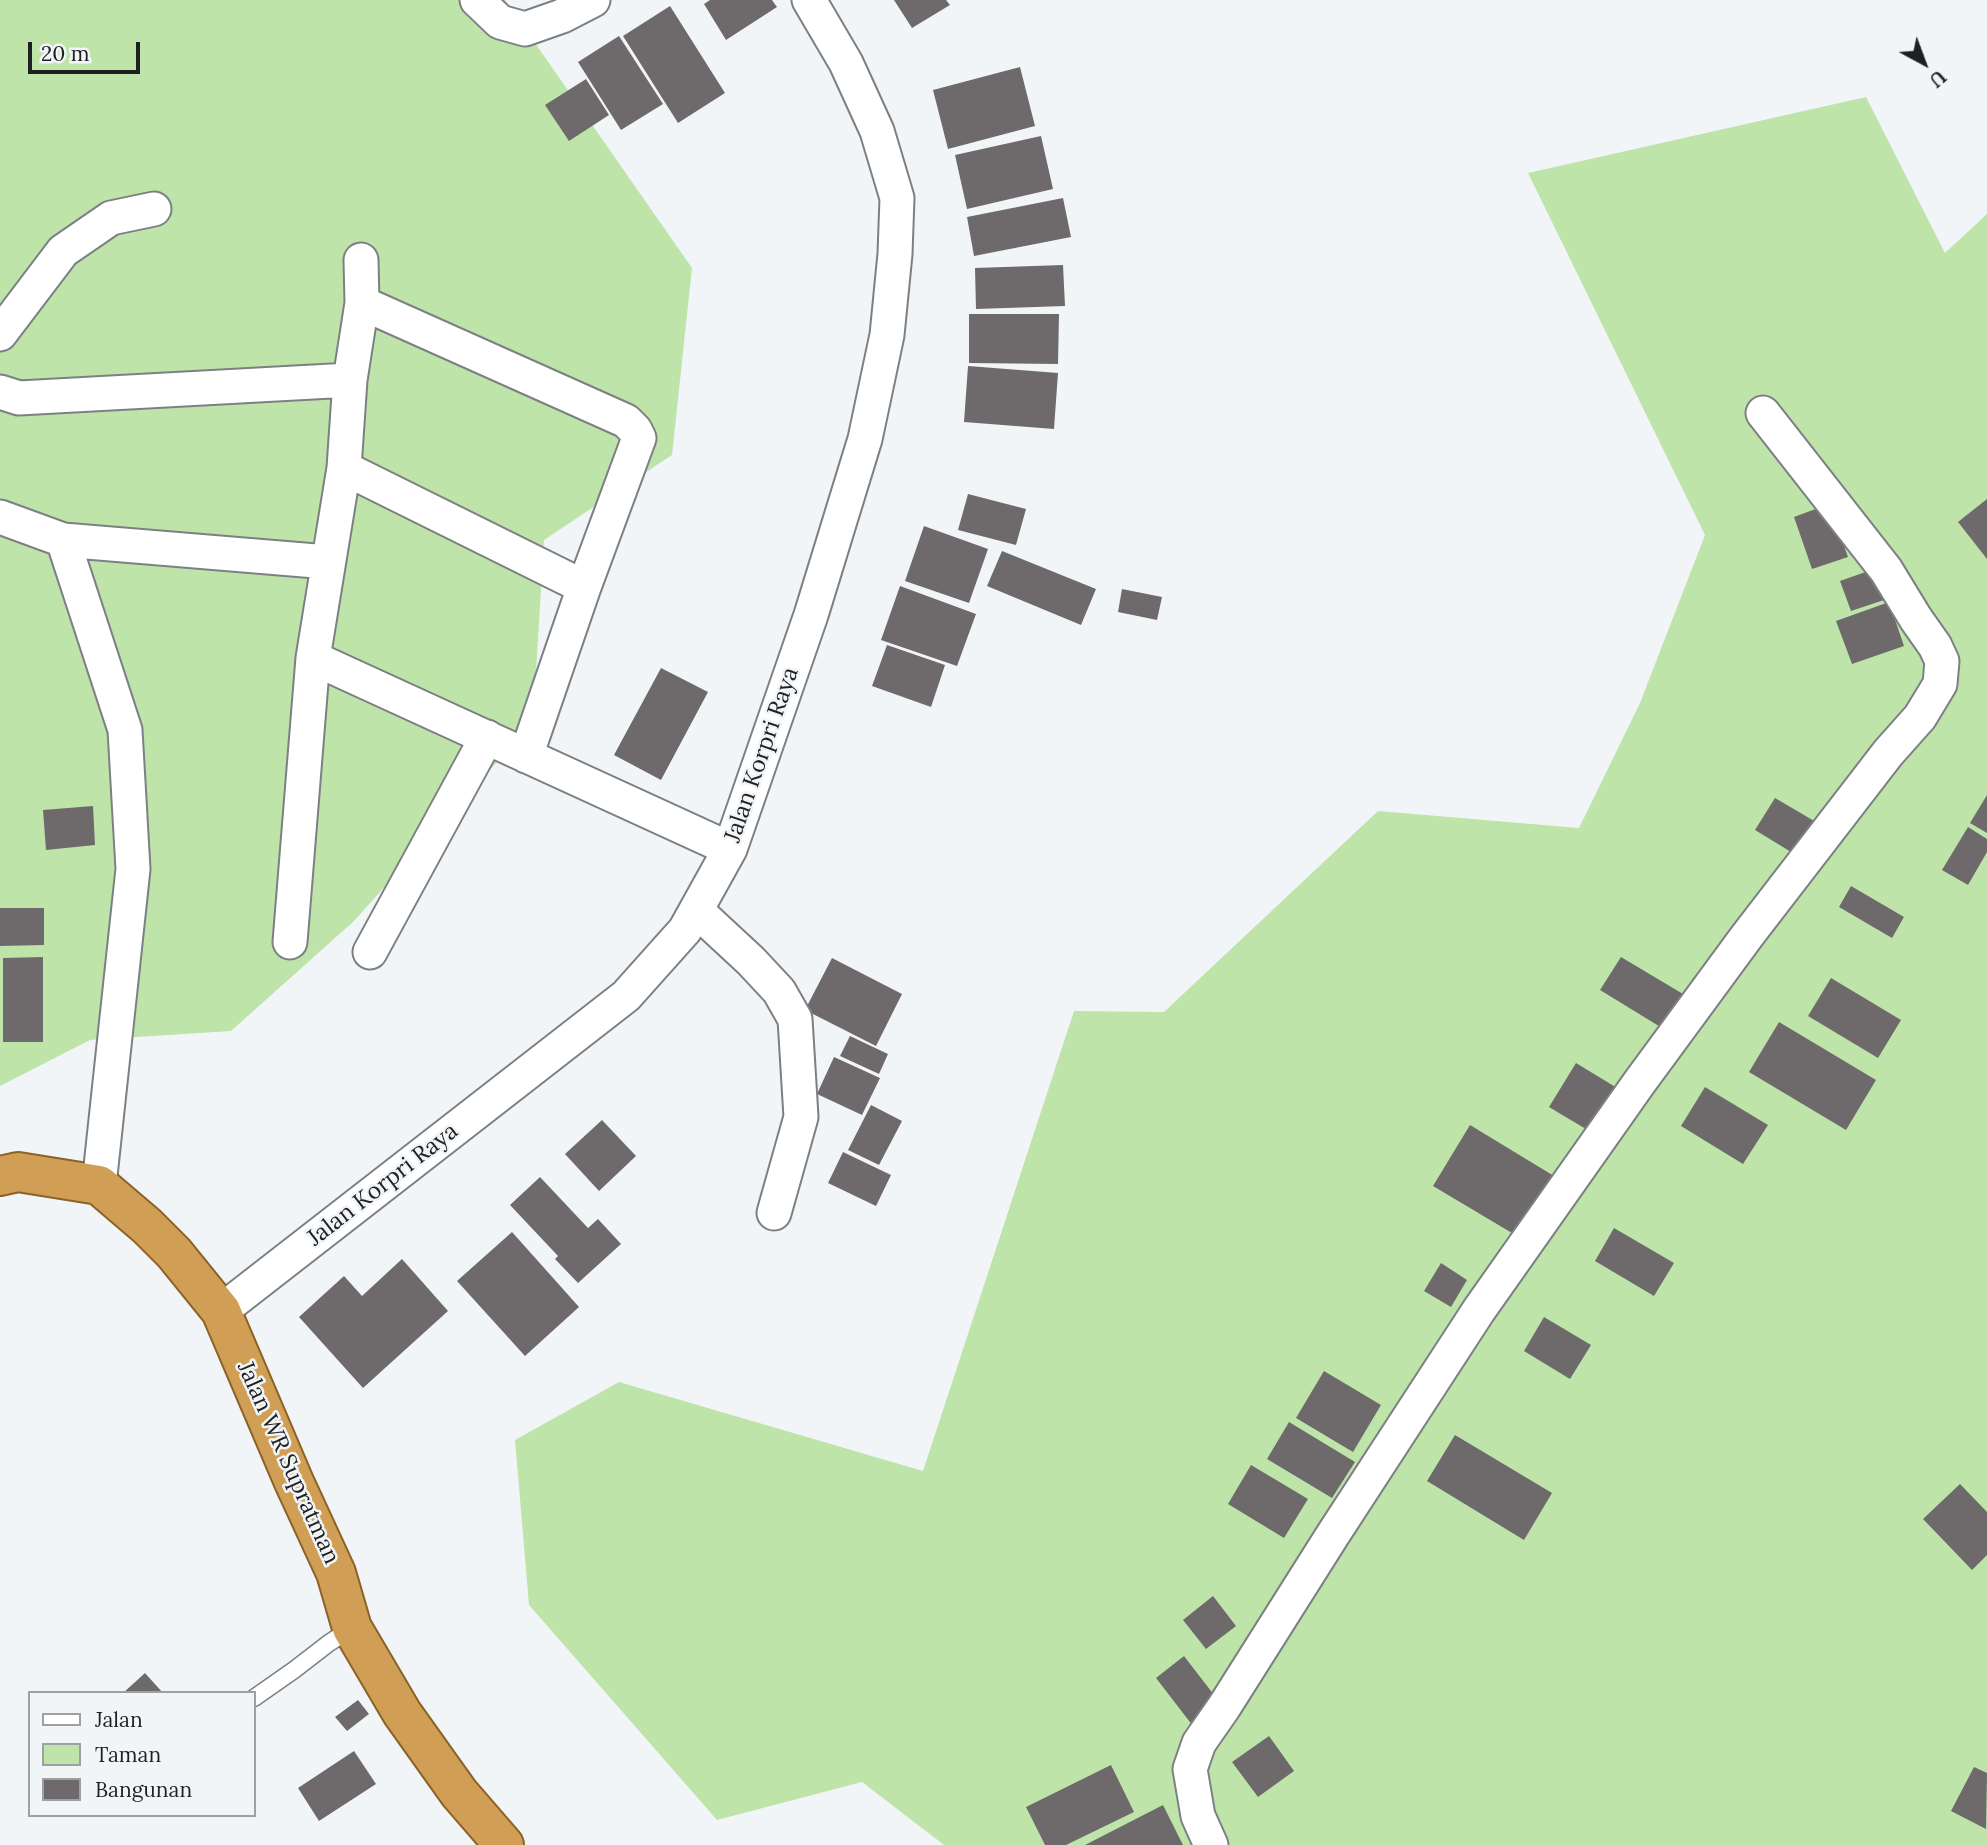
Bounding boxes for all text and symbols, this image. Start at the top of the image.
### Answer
scale bar [32,28,144,72]
north arrow [1889,28,1959,98]
text: 20 m [41,40,90,67]
text: U [1924,65,1951,93]
street label: Jalan Korpri Raya [719,664,805,846]
street label: Jalan Korpri Raya [302,1118,464,1252]
street label: Jalan WR Supratman [231,1357,345,1569]
legend [28,1691,256,1817]
text: Jalan [95,1706,143,1733]
text: Taman [95,1741,161,1768]
text: Bangunan [95,1776,192,1803]

